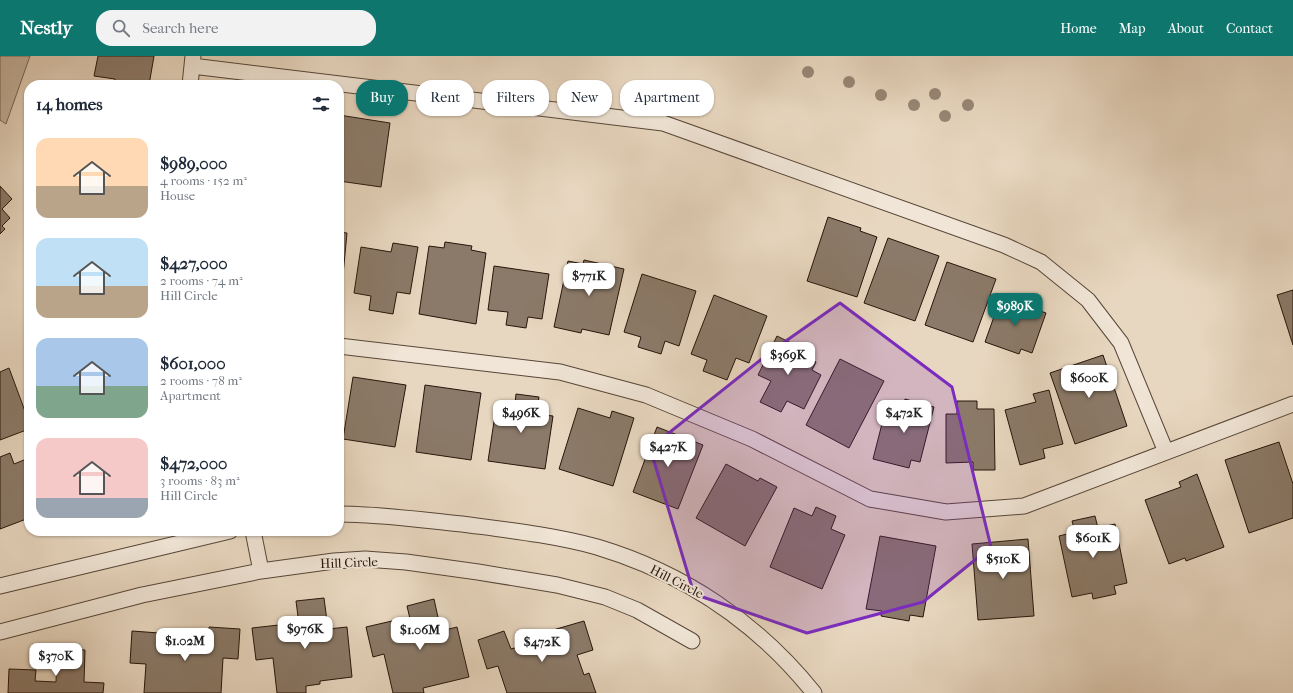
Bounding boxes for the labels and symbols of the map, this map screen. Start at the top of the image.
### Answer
pin: $771K [561,263,617,297]
pin: $989K [987,293,1043,327]
pin: $369K [760,342,816,376]
pin: $600K [1061,365,1117,399]
pin: $496K [493,400,549,434]
pin: $472K [876,400,932,434]
pin: $427K [640,434,696,468]
pin: $601K [1065,525,1121,559]
pin: $510K [975,546,1031,580]
street label: Hill Circle [320,554,379,571]
street label: Hill Circle [648,562,706,601]
pin: $976K [277,616,333,650]
pin: $1.06M [387,617,453,651]
pin: $1.02M [152,628,218,662]
pin: $472K [514,629,570,663]
pin: $370K [28,643,84,677]

